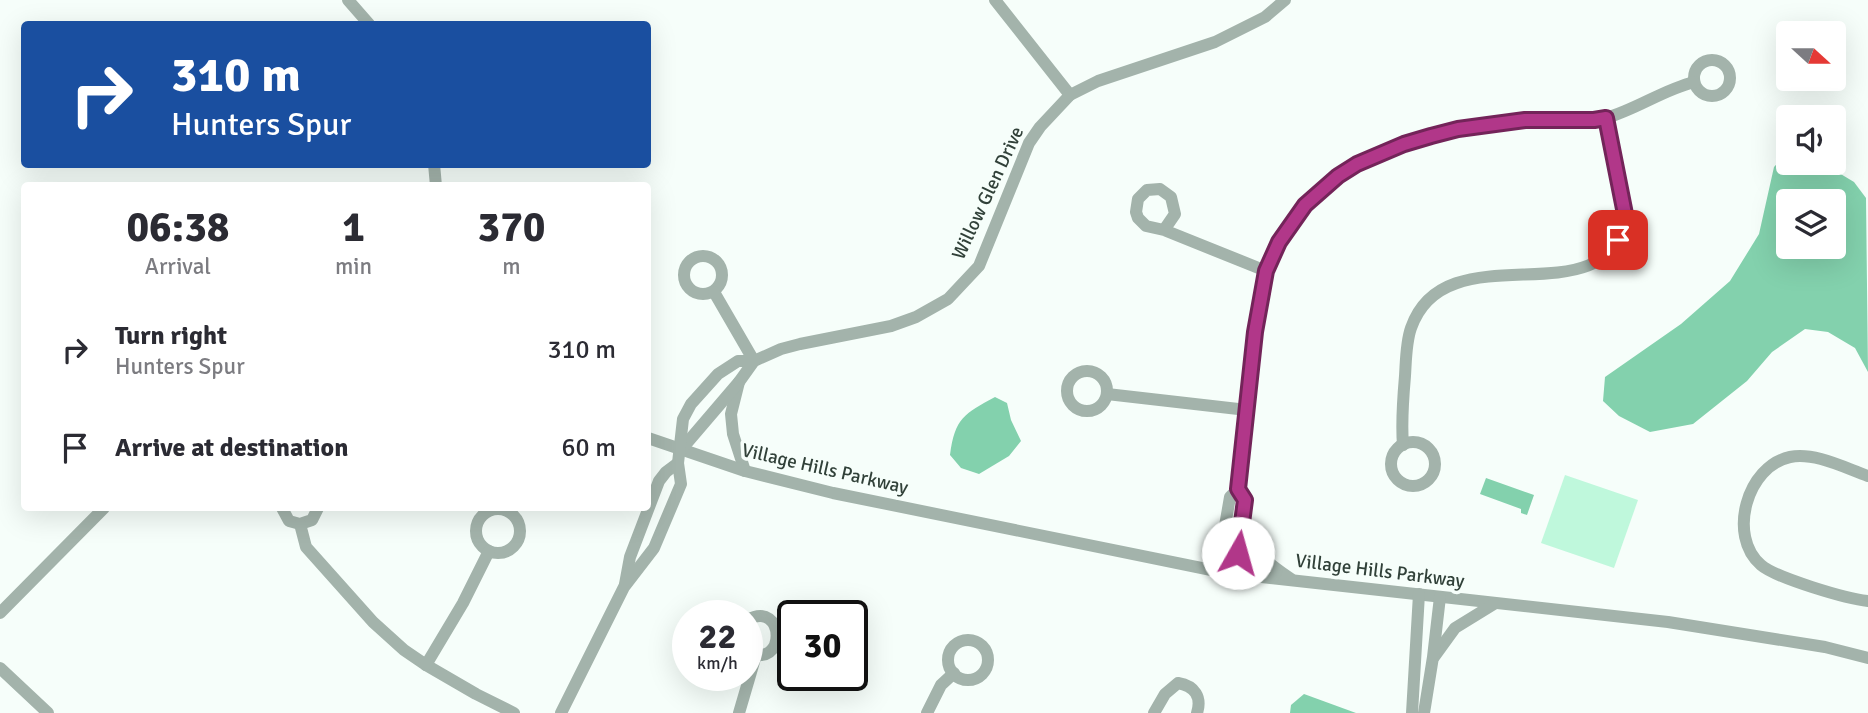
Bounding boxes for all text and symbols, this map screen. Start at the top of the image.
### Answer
north arrow [1776,21,1846,91]
map controls [1776,21,1846,259]
text: 310 m [171,45,301,105]
icon: right [56,49,147,140]
text: Hunters Spur [171,105,351,144]
button: sound [1776,105,1846,175]
street label: Willow Glen Drive [947,123,1029,263]
button: layers [1776,189,1846,259]
text: 06:38 [126,202,230,253]
text: 1 [342,202,365,253]
text: 370 [477,202,546,253]
pin [1588,210,1648,270]
icon: arrive [1599,221,1637,259]
text: Arrival [145,252,211,281]
text: min [335,252,372,281]
text: m [502,252,521,281]
text: Turn right [115,320,227,352]
icon: right [56,331,94,369]
text: 310 m [547,334,616,366]
text: Hunters Spur [115,352,245,381]
icon: arrive [56,429,94,467]
text: Arrive at destination [115,432,348,464]
text: 60 m [561,432,616,464]
street label: Village Hills Parkway [739,438,911,500]
position arrow [1201,516,1275,590]
street label: Village Hills Parkway [1294,549,1466,593]
speed limit sign: 30 [777,600,868,691]
text: 22 [699,615,736,658]
text: km/h [697,652,738,674]

